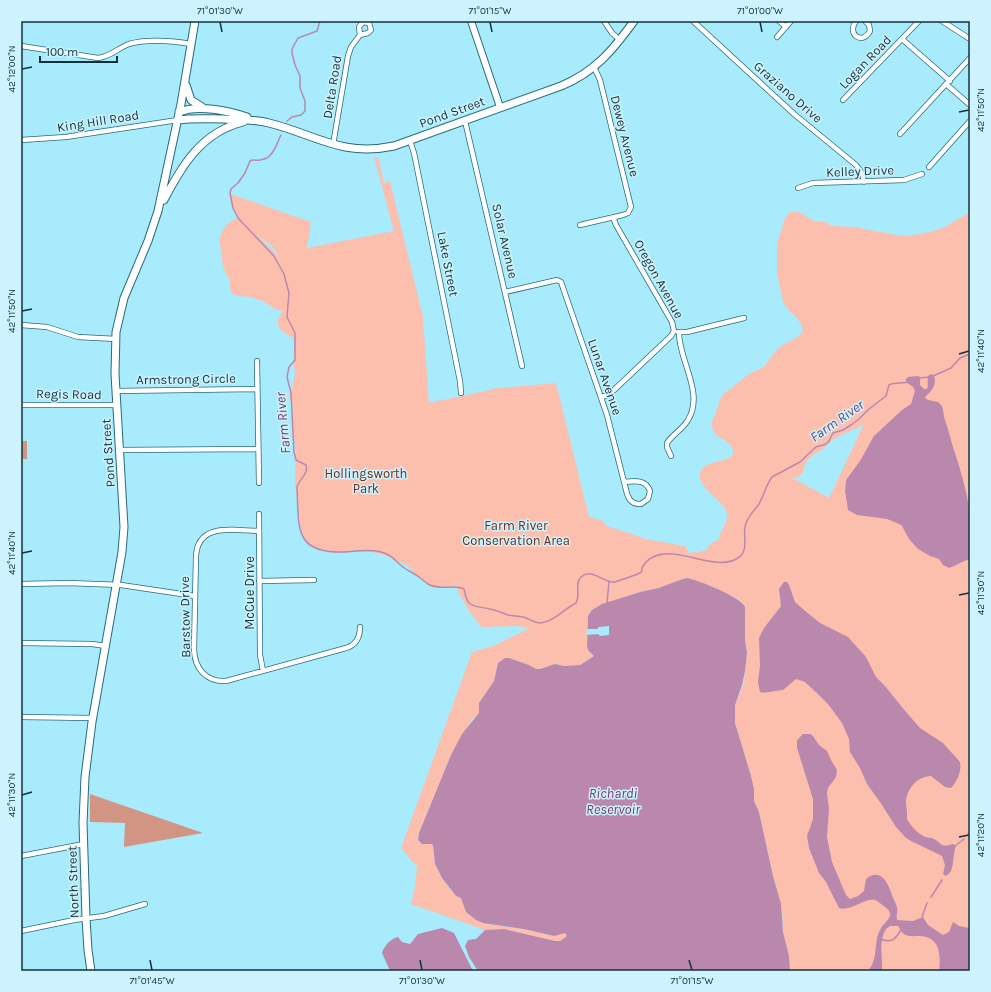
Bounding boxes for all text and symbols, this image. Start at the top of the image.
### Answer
text: 71°01'30"W [197,5,243,17]
text: 71°01'15"W [469,5,512,17]
text: 71°01'00"W [737,5,783,17]
street label: Logan Road [836,32,894,92]
scale bar [40,38,117,64]
text: 100 m [46,45,78,59]
text: 42°12'00"N [6,46,18,93]
street label: Delta Road [320,54,344,120]
street label: Graziano Drive [751,58,826,126]
text: 42°11'50"N [975,88,987,132]
street label: Pond Street [417,93,487,131]
street label: Dewey Avenue [608,94,642,179]
street label: King Hill Road [56,107,140,135]
street label: Kelley Drive [826,162,895,180]
street label: Solar Avenue [489,202,521,280]
street label: Lake Street [434,230,462,298]
street label: Oregon Avenue [631,237,687,321]
text: 42°11'50"N [6,289,18,333]
text: 42°11'40"N [975,329,987,373]
street label: Lunar Avenue [585,337,625,417]
street label: Armstrong Circle [136,371,236,387]
street label: Regis Road [36,386,102,402]
water label: Farm River [272,390,294,455]
water label: Farm River [807,396,868,446]
street label: Pond Street [98,418,118,488]
park label: Hollingsworth Park [325,466,407,496]
park label: Farm River Conservation Area [462,518,570,548]
text: 42°11'40"N [6,531,18,575]
street label: McCue Drive [242,556,257,630]
text: 42°11'30"N [975,571,987,615]
street label: Barstow Drive [177,576,193,658]
text: 42°11'30"N [6,773,18,817]
water label: Richardi Reservoir [586,785,641,818]
text: 42°11'20"N [975,813,987,857]
street label: North Street [64,846,82,918]
text: 71°01'45"W [129,975,175,987]
text: 71°01'30"W [399,975,445,987]
text: 71°01'15"W [671,975,714,987]

